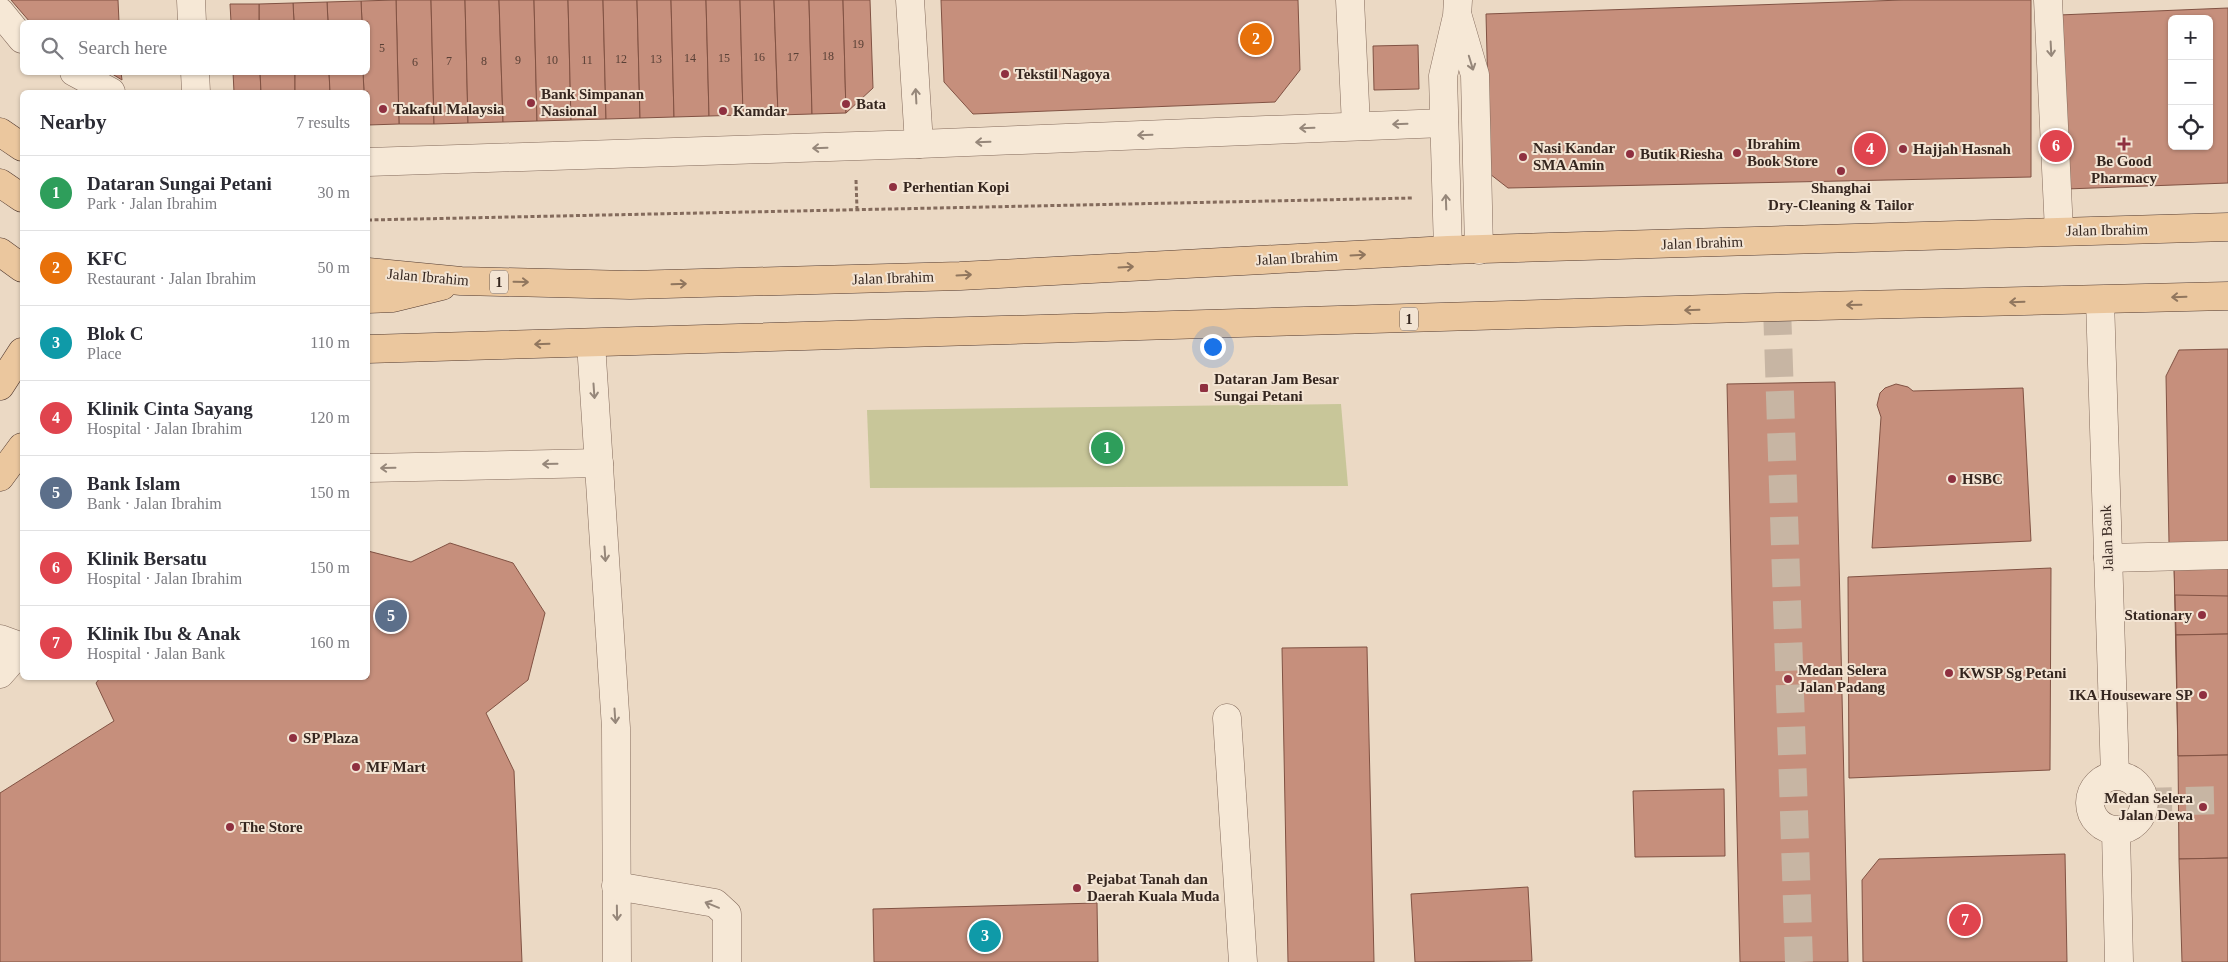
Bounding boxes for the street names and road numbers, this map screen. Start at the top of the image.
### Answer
street label: Jalan Ibrahim [2066,221,2148,239]
street label: Jalan Ibrahim [1661,234,1744,252]
street label: Jalan Ibrahim [1256,248,1339,268]
street label: Jalan Ibrahim [386,265,470,289]
street label: Jalan Ibrahim [852,269,935,287]
road number: 1 [490,270,508,294]
road number: 1 [1400,308,1418,330]
street label: Jalan Bank [2098,504,2116,571]

